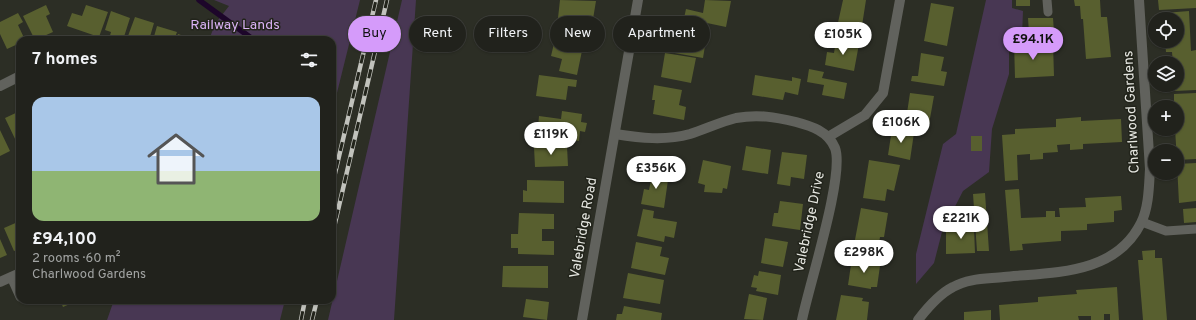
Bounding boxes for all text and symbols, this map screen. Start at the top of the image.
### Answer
map controls [1148,12,1184,180]
button: locate [1148,12,1184,48]
chip: Buy [348,16,401,52]
chip: Rent [409,16,466,52]
chip: Filters [474,16,542,52]
chip: New [550,16,605,52]
chip: Apartment [613,16,710,52]
park label: Railway Lands [190,17,280,34]
pin: £105K [815,22,871,56]
text: £105K [824,27,862,43]
pin: £94.1K [1000,27,1066,61]
text: £94.1K [1012,32,1054,48]
text: 7 homes [32,49,98,71]
icon: filters [298,49,320,71]
street label: Charlwood Gardens [1120,50,1144,174]
button: layers [1148,56,1184,92]
button: + [1148,100,1184,136]
pin: £106K [873,110,929,144]
text: £106K [882,115,920,131]
pin: £119K [523,122,579,156]
icon: home [140,123,212,195]
text: £119K [533,127,569,143]
button: − [1148,144,1184,180]
pin: £356K [628,156,684,190]
text: £356K [636,161,676,177]
street label: Valebridge Drive [791,170,829,274]
street label: Valebridge Road [567,176,601,280]
pin: £221K [933,206,989,240]
text: £221K [942,211,980,227]
text: £94,100 [32,229,97,251]
pin: £298K [836,240,892,274]
text: £298K [843,245,885,261]
text: 2 rooms · 60 m² [32,251,121,267]
text: Charlwood Gardens [32,267,146,283]

